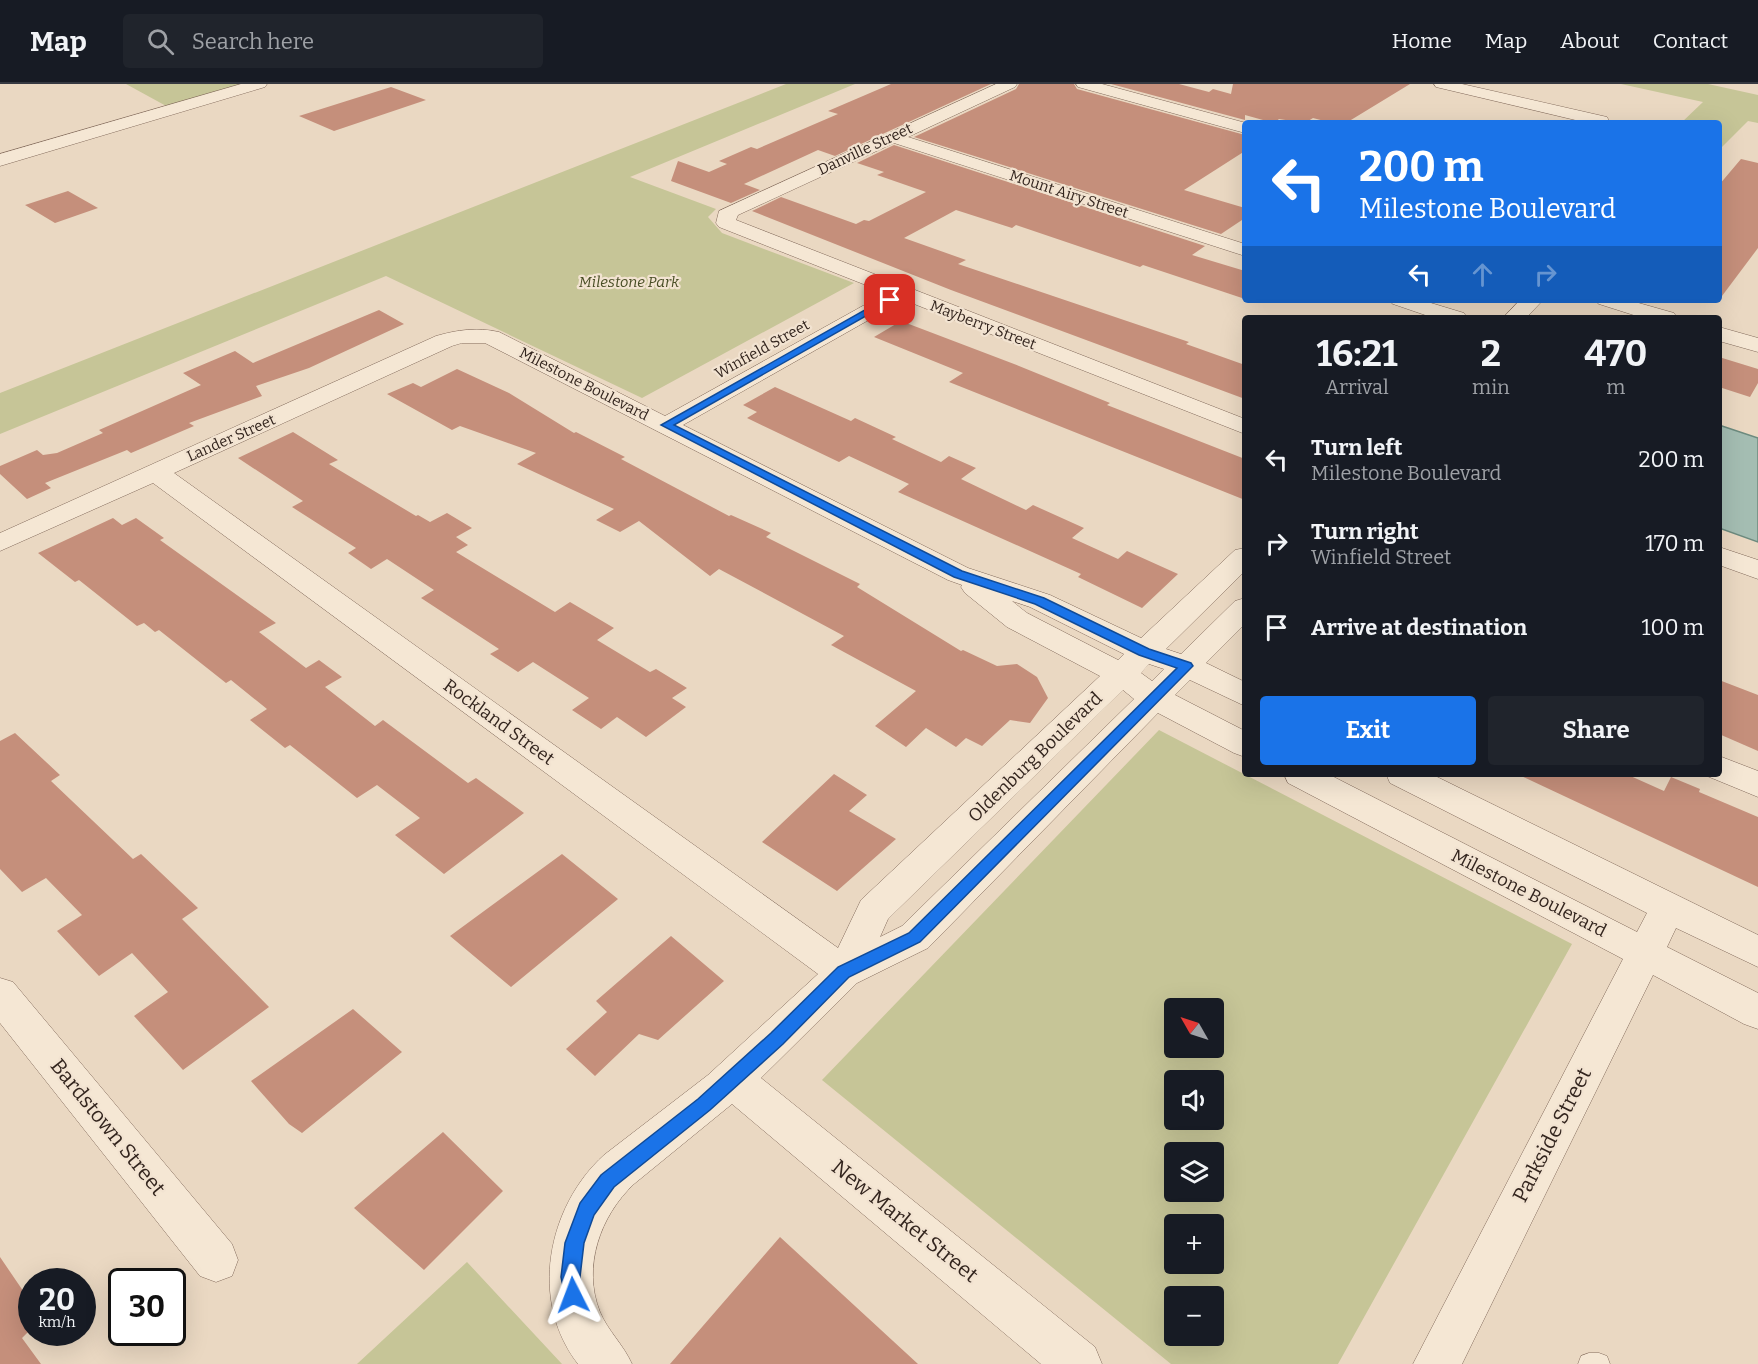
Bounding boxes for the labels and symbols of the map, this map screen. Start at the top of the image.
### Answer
street label: Danville Street [815,119,916,179]
street label: Mount Airy Street [1007,166,1131,222]
park label: Milestone Park [579,273,680,291]
pin [864,274,915,325]
street label: Mayberry Street [927,297,1039,354]
street label: Winfield Street [712,315,813,382]
street label: Milestone Boulevard [516,344,652,424]
street label: Lander Street [184,410,279,466]
street label: Rockland Street [439,674,559,770]
street label: Oldenburg Boulevard [963,687,1107,827]
street label: Milestone Boulevard [1448,844,1611,942]
north arrow [1164,998,1224,1058]
street label: Bardstown Street [45,1053,171,1201]
street label: Parkside Street [1507,1063,1597,1207]
street label: New Market Street [827,1154,984,1288]
position arrow [541,1263,605,1327]
speed limit sign: 30 [108,1268,186,1346]

